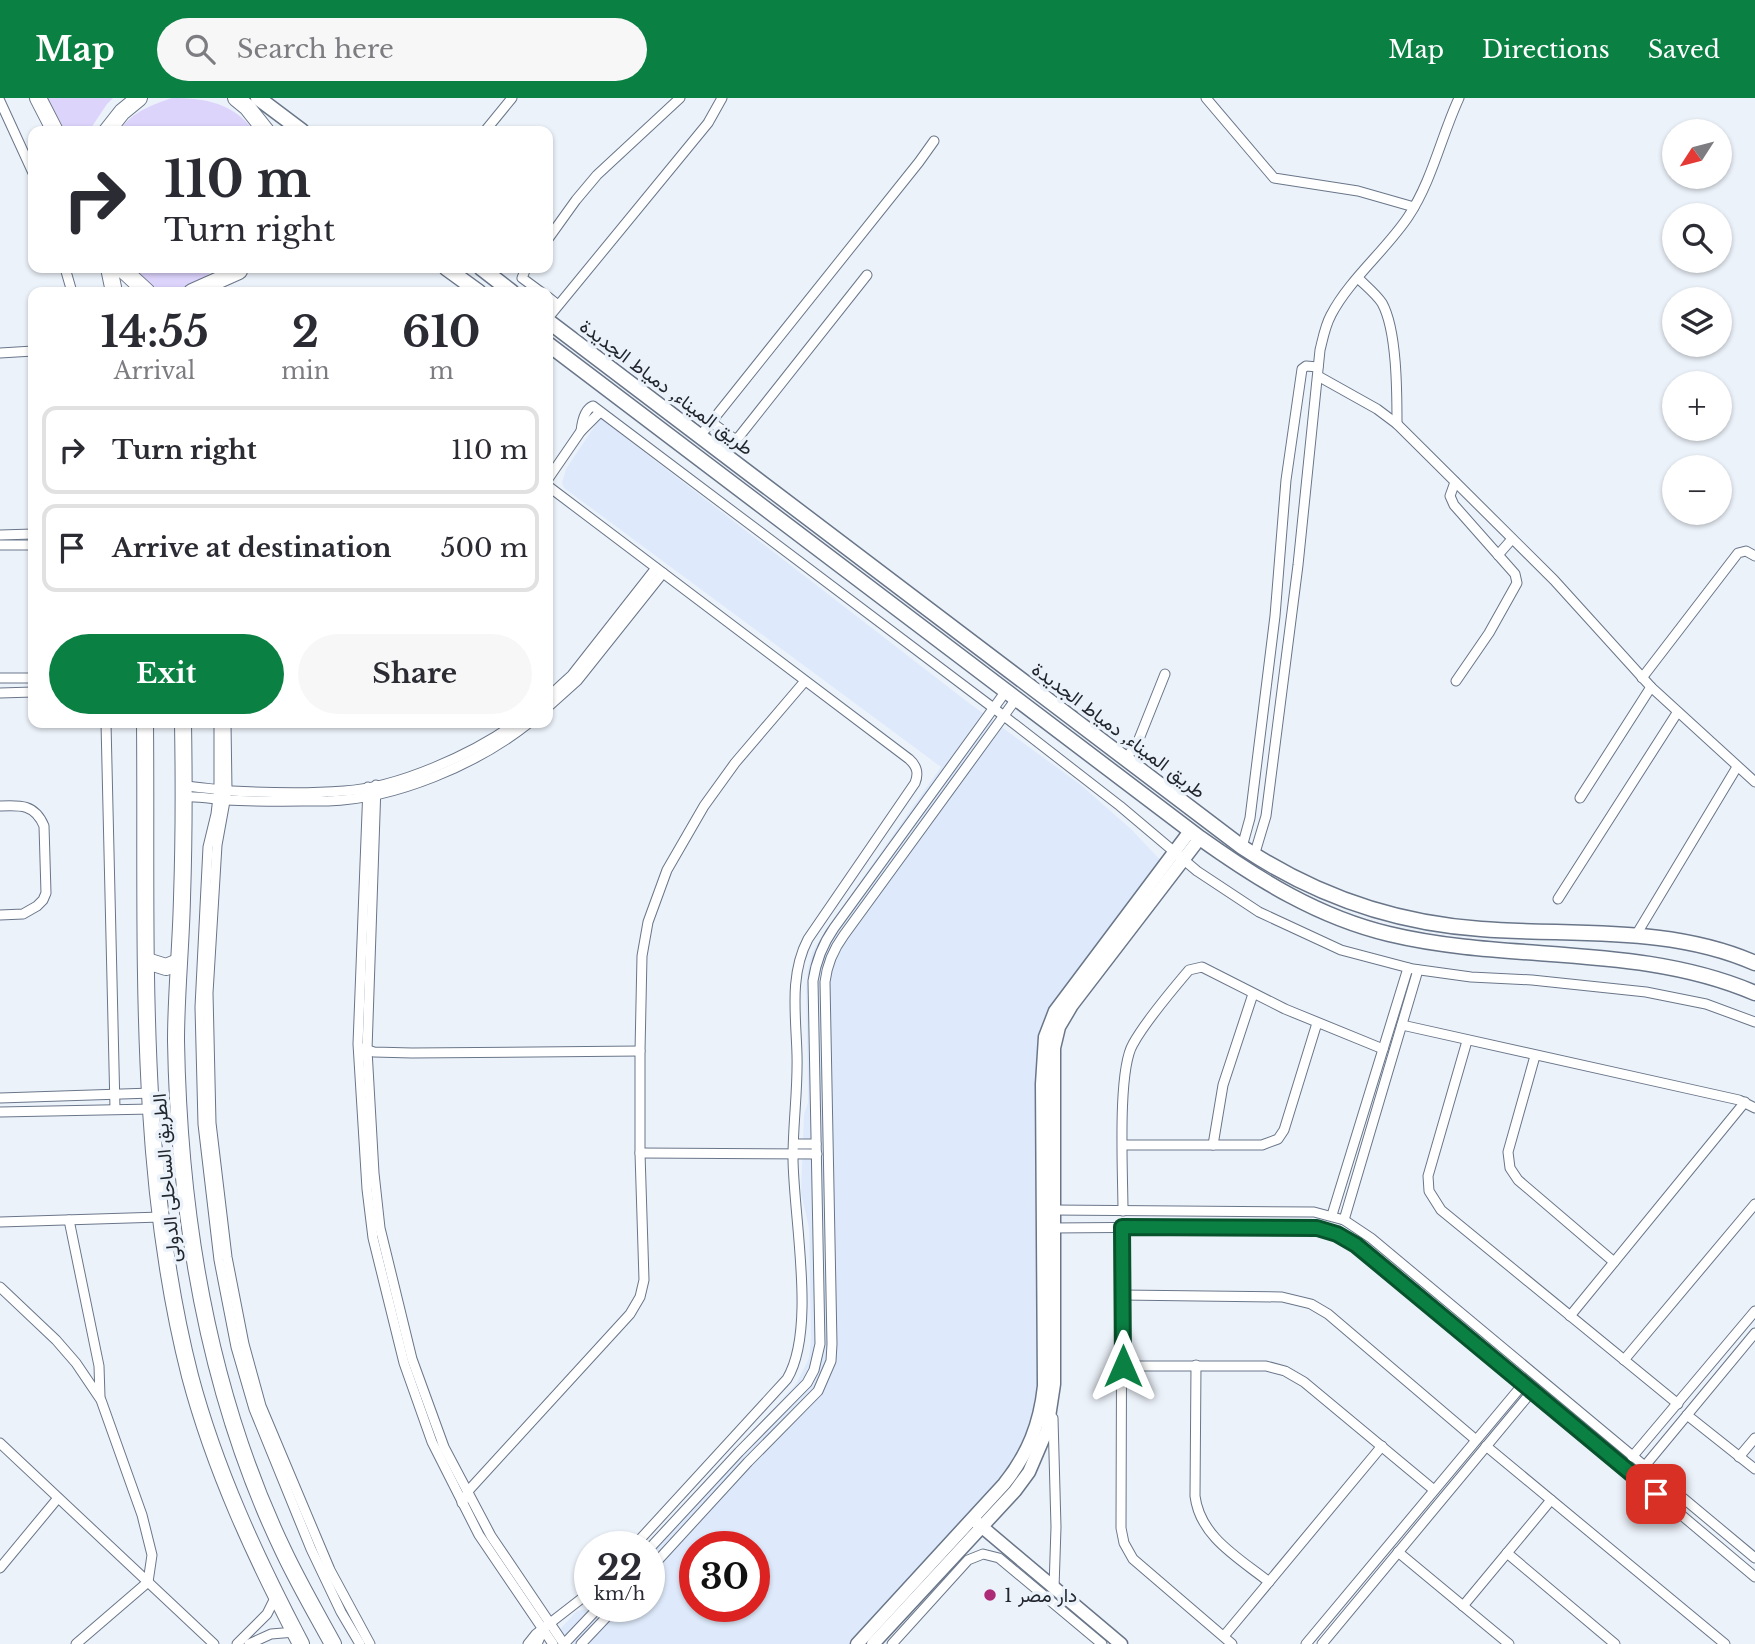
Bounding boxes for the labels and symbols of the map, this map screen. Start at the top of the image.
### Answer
north arrow [1662,119,1732,189]
street label: طريق الميناء, دمياط الجديدة [575,315,758,460]
street label: طريق الميناء, دمياط الجديدة [1027,658,1210,803]
street label: الطريق الساحلى الدولى [148,1092,185,1264]
position arrow [1086,1329,1160,1403]
pin [1626,1464,1686,1524]
speed limit sign: 30 [679,1531,770,1622]
place label: دار مصر 1 [1004,1584,1077,1607]
marker: دار مصر 1 [982,1587,998,1603]

